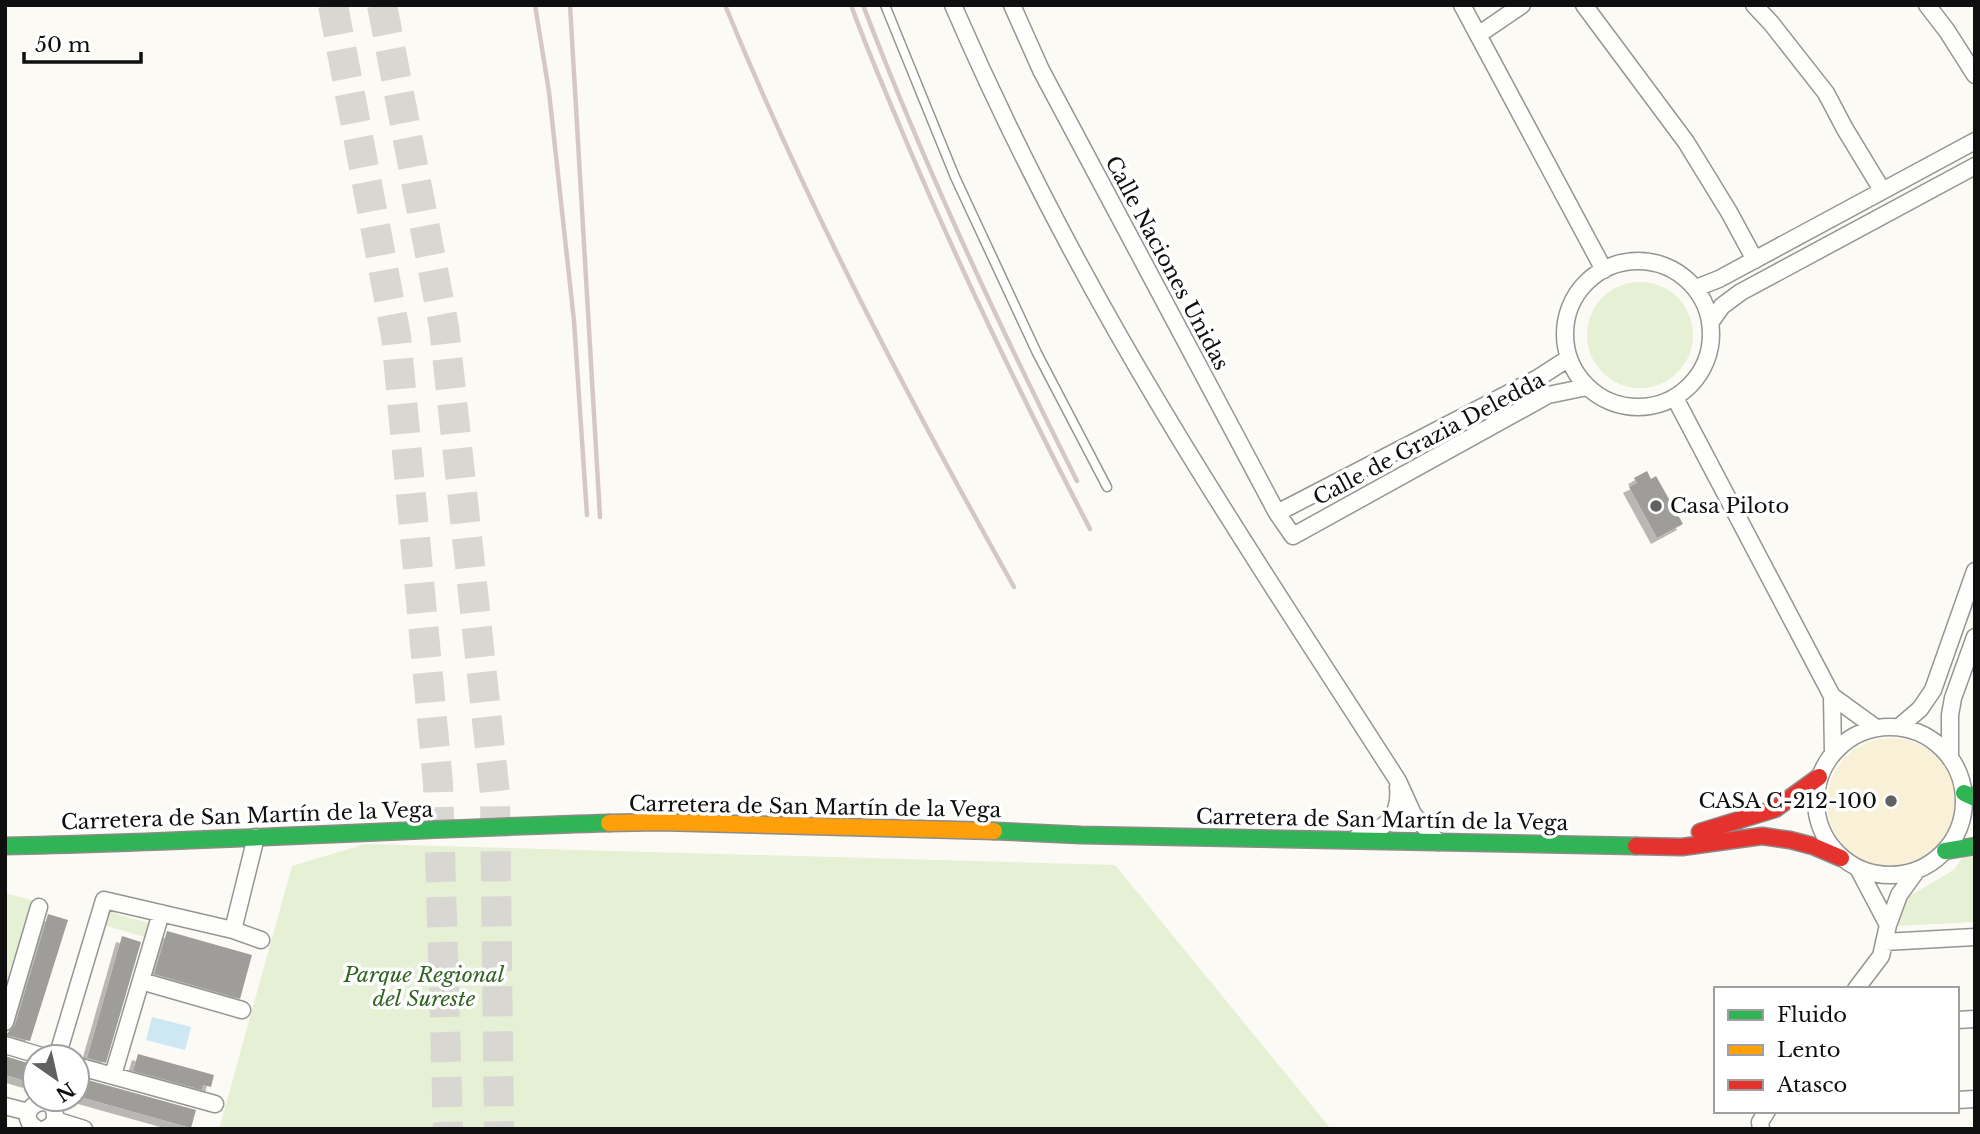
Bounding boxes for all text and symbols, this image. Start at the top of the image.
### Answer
scale bar [24,21,142,65]
text: 50 m [35,32,91,58]
street label: Calle Naciones Unidas [1100,152,1234,374]
street label: Calle de Grazia Deledda [1309,367,1549,511]
place label: Casa Piloto [1670,493,1789,519]
marker: Casa Piloto [1648,498,1664,514]
place label: CASA C-212-100 [1698,788,1877,814]
street label: Carretera de San Martín de la Vega [629,791,1002,823]
marker: CASA C-212-100 [1883,793,1899,809]
street label: Carretera de San Martín de la Vega [60,796,434,835]
street label: Carretera de San Martín de la Vega [1196,804,1569,836]
park label: Parque Regional del Sureste [343,962,505,1012]
legend [1714,987,1959,1113]
text: Fluido [1777,1002,1847,1028]
text: Lento [1777,1037,1840,1063]
north arrow [21,1043,91,1113]
text: Atasco [1776,1072,1847,1098]
text: N [51,1077,79,1106]

